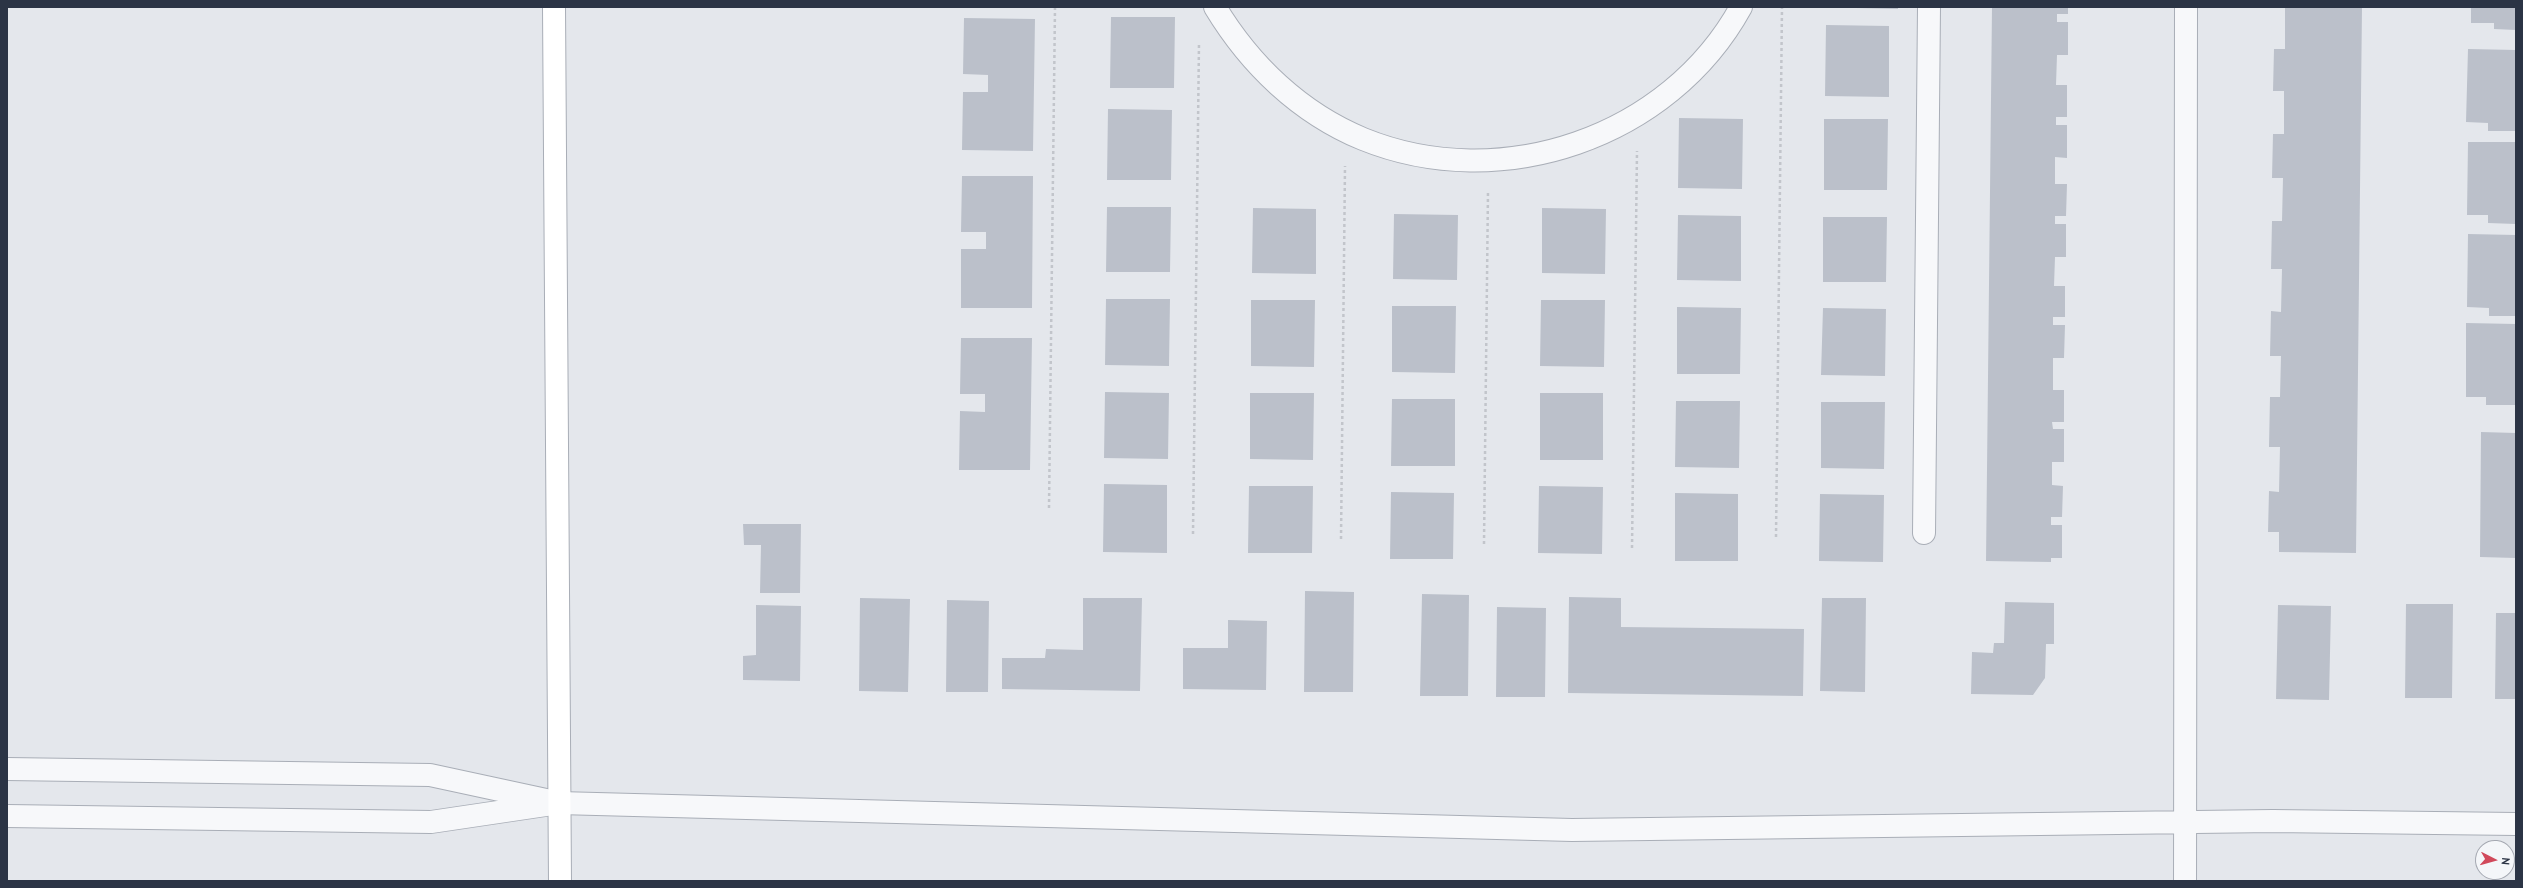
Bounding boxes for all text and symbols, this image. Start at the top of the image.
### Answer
north arrow [2475,840,2515,880]
text: N [2499,857,2513,865]

